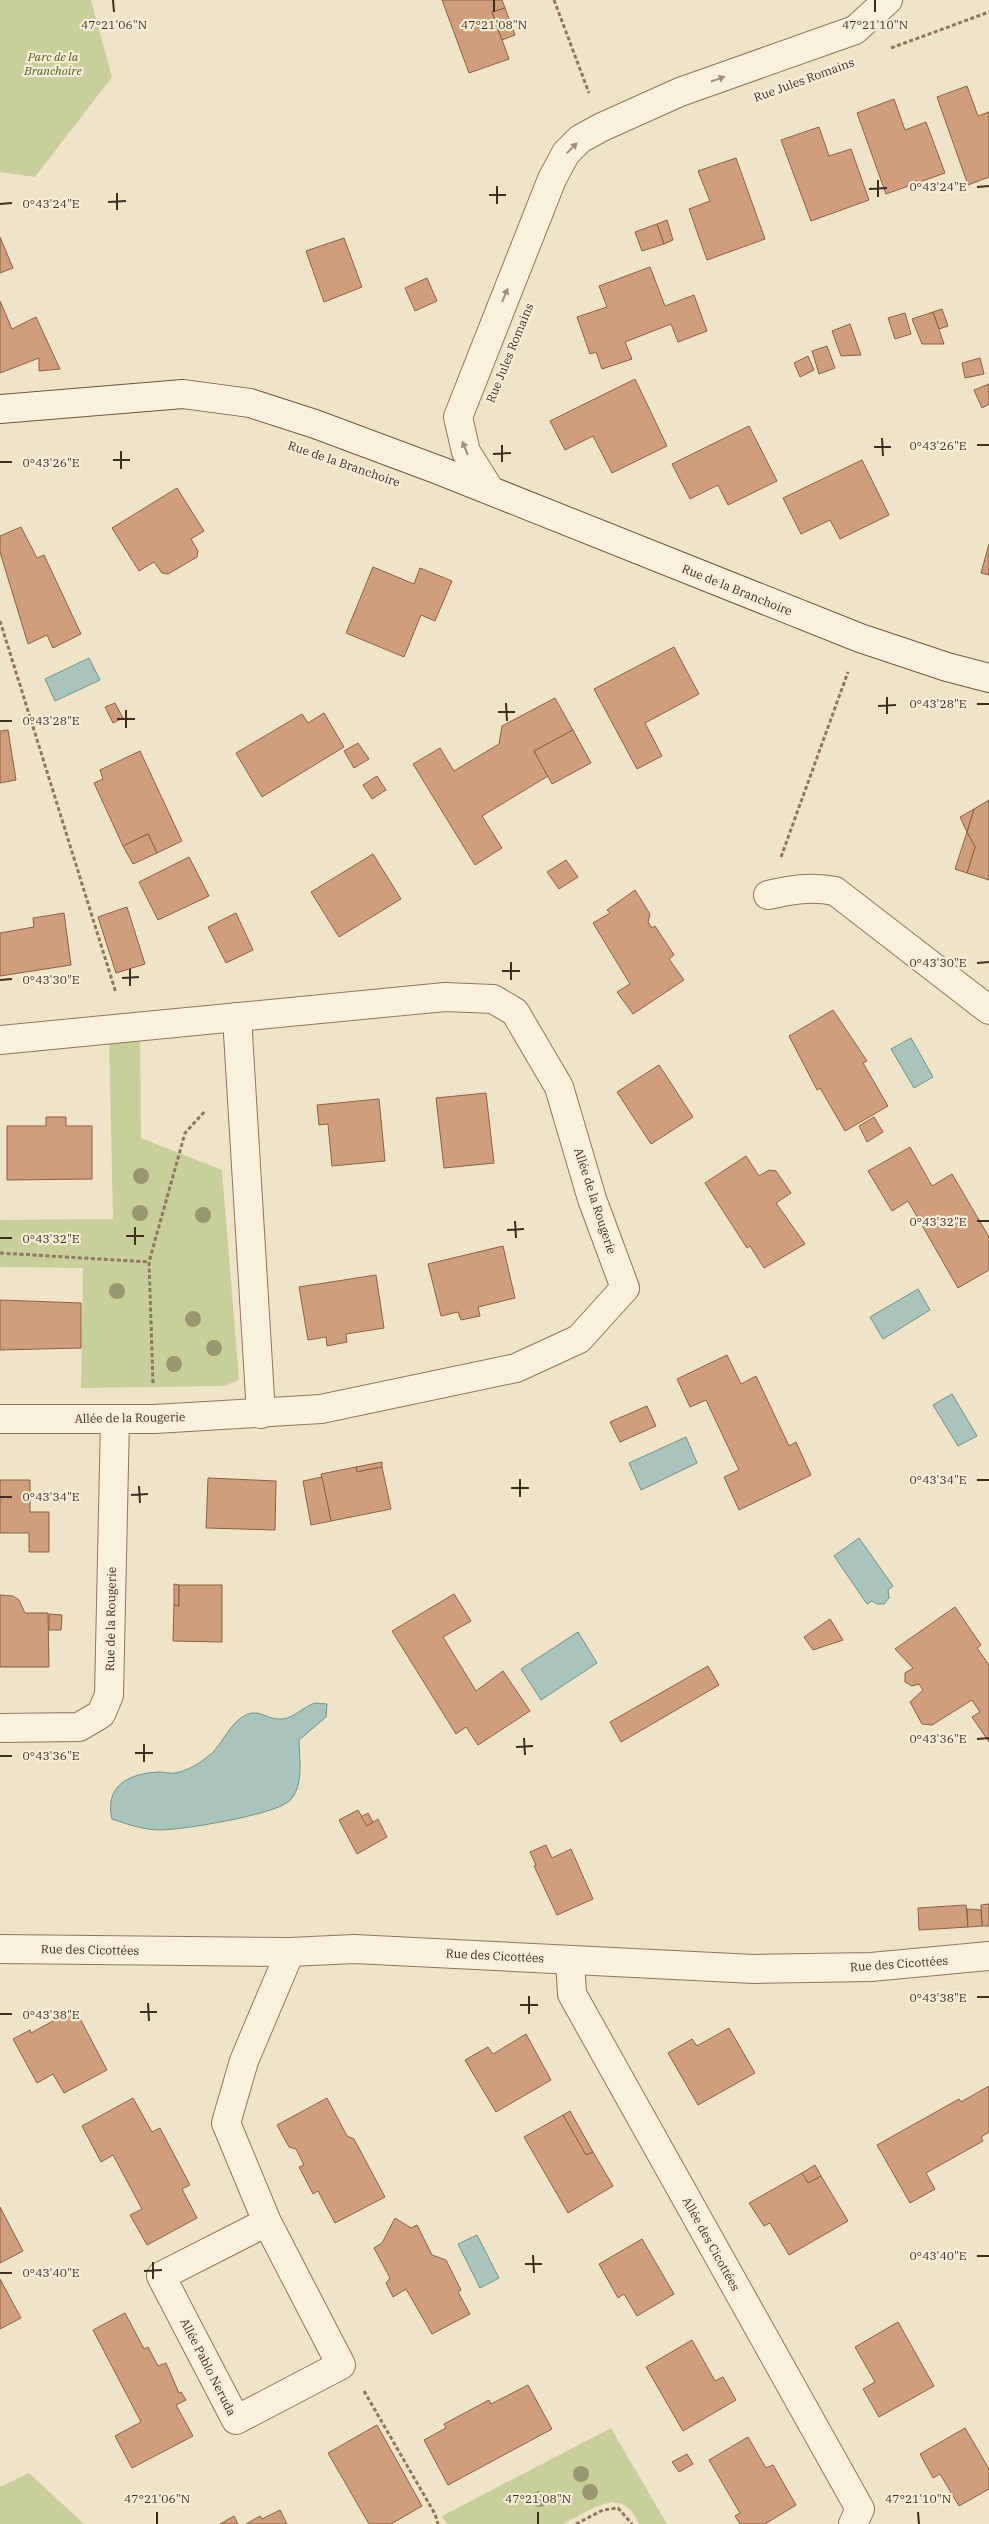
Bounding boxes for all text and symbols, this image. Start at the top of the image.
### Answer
text: 47°21'06"N [81,17,147,32]
text: 47°21'08"N [461,17,527,32]
text: 47°21'10"N [842,17,908,32]
park label: Parc de la Branchoire [23,49,82,78]
street label: Rue Jules Romains [751,54,856,105]
one-way arrow [710,75,725,82]
one-way arrow [566,142,578,154]
text: 0°43'24"E [909,179,967,194]
text: 0°43'24"E [22,196,80,211]
one-way arrow [501,287,509,302]
street label: Rue Jules Romains [483,301,536,405]
street label: Rue de la Branchoire [286,437,402,490]
text: 0°43'26"E [909,438,967,453]
one-way arrow [461,441,469,455]
text: 0°43'26"E [22,455,80,470]
street label: Rue de la Branchoire [680,561,795,619]
text: 0°43'28"E [909,696,967,711]
text: 0°43'28"E [22,713,80,728]
text: 0°43'30"E [909,955,967,970]
text: 0°43'30"E [22,972,80,987]
street label: Allée de la Rougerie [571,1146,620,1256]
text: 0°43'32"E [909,1214,967,1229]
text: 0°43'32"E [22,1231,80,1246]
street label: Allée de la Rougerie [74,1409,186,1426]
text: 0°43'34"E [909,1472,967,1487]
text: 0°43'34"E [22,1489,80,1504]
street label: Rue de la Rougerie [102,1567,119,1671]
text: 0°43'36"E [909,1731,967,1746]
text: 0°43'36"E [22,1748,80,1763]
street label: Rue des Cicottées [41,1941,140,1958]
street label: Rue des Cicottées [445,1945,545,1966]
street label: Rue des Cicottées [849,1953,949,1974]
text: 0°43'38"E [909,1990,967,2005]
text: 0°43'38"E [22,2007,80,2022]
street label: Allée des Cicottées [679,2194,743,2293]
text: 0°43'40"E [909,2248,967,2263]
text: 0°43'40"E [22,2265,80,2280]
street label: Allée Pablo Neruda [177,2315,240,2418]
text: 47°21'06"N [124,2491,190,2506]
text: 47°21'08"N [505,2491,571,2506]
text: 47°21'10"N [885,2491,951,2506]

